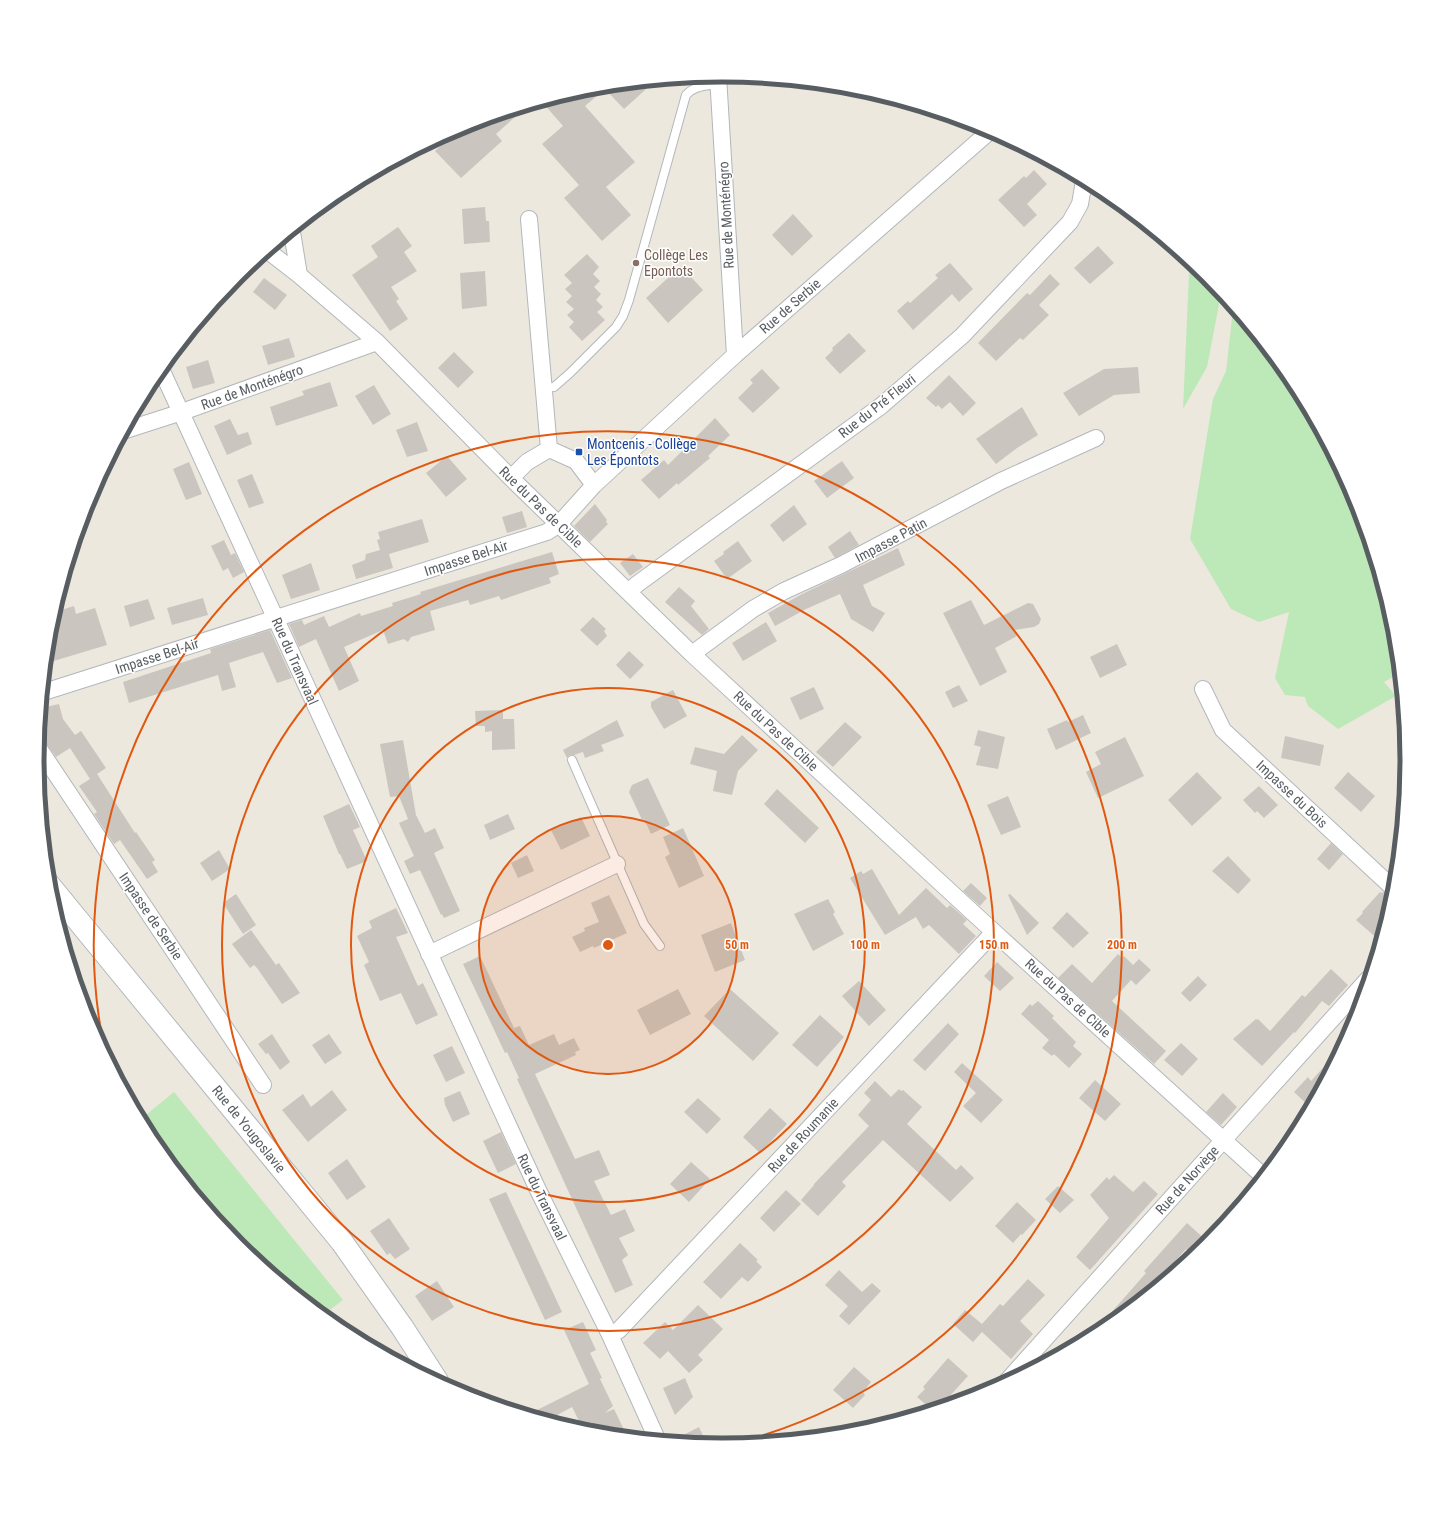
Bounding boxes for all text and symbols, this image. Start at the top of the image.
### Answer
street label: Rue de Monténégro [715,161,737,269]
place label: Collège Les Epontots [644,247,708,279]
marker: Collège Les Epontots [631,258,641,268]
street label: Rue de Serbie [756,275,824,337]
street label: Rue de Monténégro [199,361,305,413]
street label: Rue du Pré Fleuri [835,371,919,441]
place label: Montcenis - Collège Les Épontots [587,436,697,468]
marker: Montcenis - Collège Les Épontots [574,447,584,457]
street label: Rue du Pas de Cible [496,463,586,551]
street label: Impasse Patin [852,514,930,566]
street label: Impasse Bel-Air [422,537,510,579]
street label: Rue du Transvaal [269,615,321,707]
street label: Impasse Bel-Air [113,635,201,677]
street label: Rue du Pas de Cible [731,688,822,774]
street label: Impasse du Bois [1253,757,1331,831]
street label: Impasse de Serbie [116,869,186,963]
centre of rings [601,938,615,952]
text: 50 m [725,938,749,952]
text: 100 m [850,938,880,952]
text: 150 m [979,938,1009,952]
text: 200 m [1107,938,1137,952]
street label: Rue du Pas de Cible [1022,955,1114,1041]
street label: Rue de Yougoslavie [209,1082,289,1176]
street label: Rue de Roumanie [765,1094,842,1175]
street label: Rue de Norvège [1152,1142,1222,1218]
street label: Rue du Transvaal [514,1151,570,1243]

